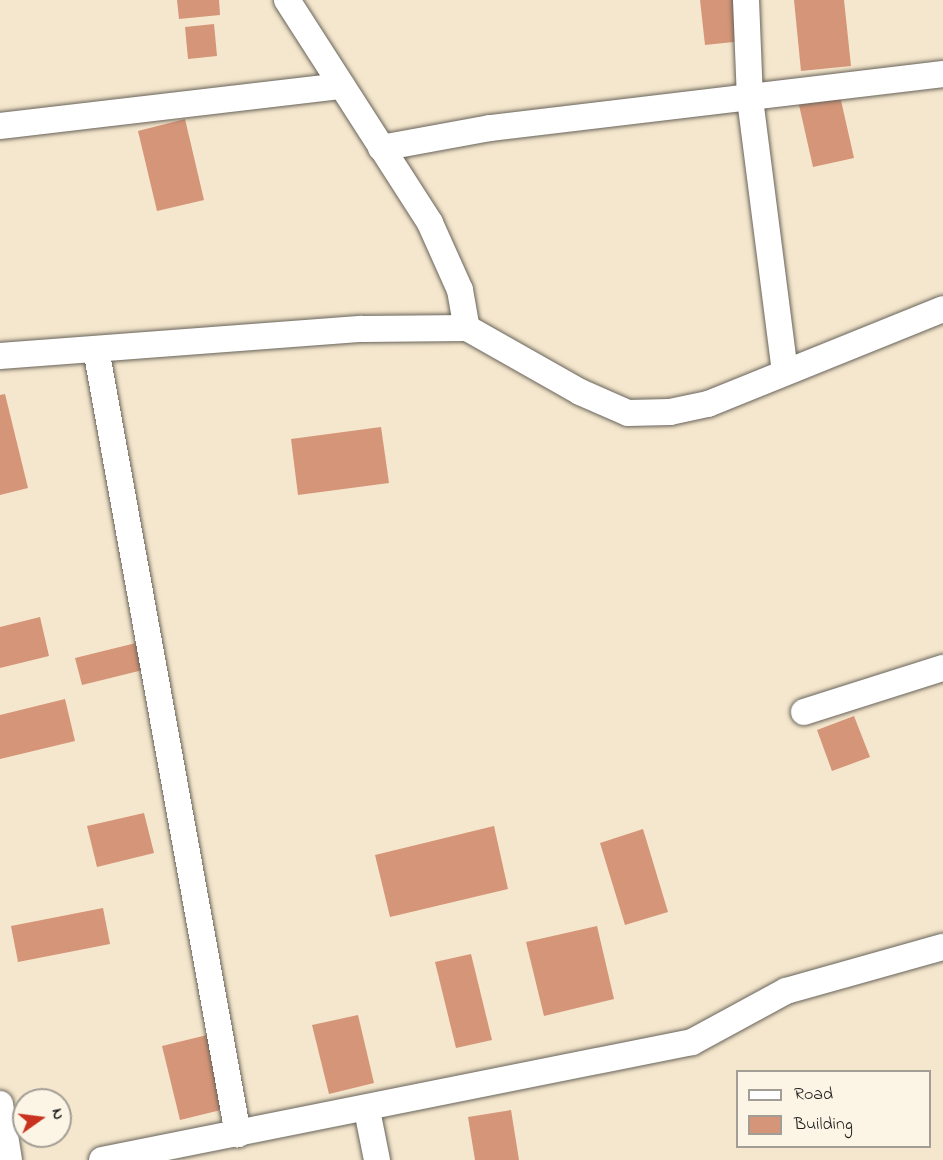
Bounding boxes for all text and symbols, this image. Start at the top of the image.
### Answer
legend [736,1070,931,1148]
text: Road [794,1082,833,1108]
north arrow [12,1088,72,1148]
text: N [45,1106,70,1122]
text: Building [794,1112,853,1138]

